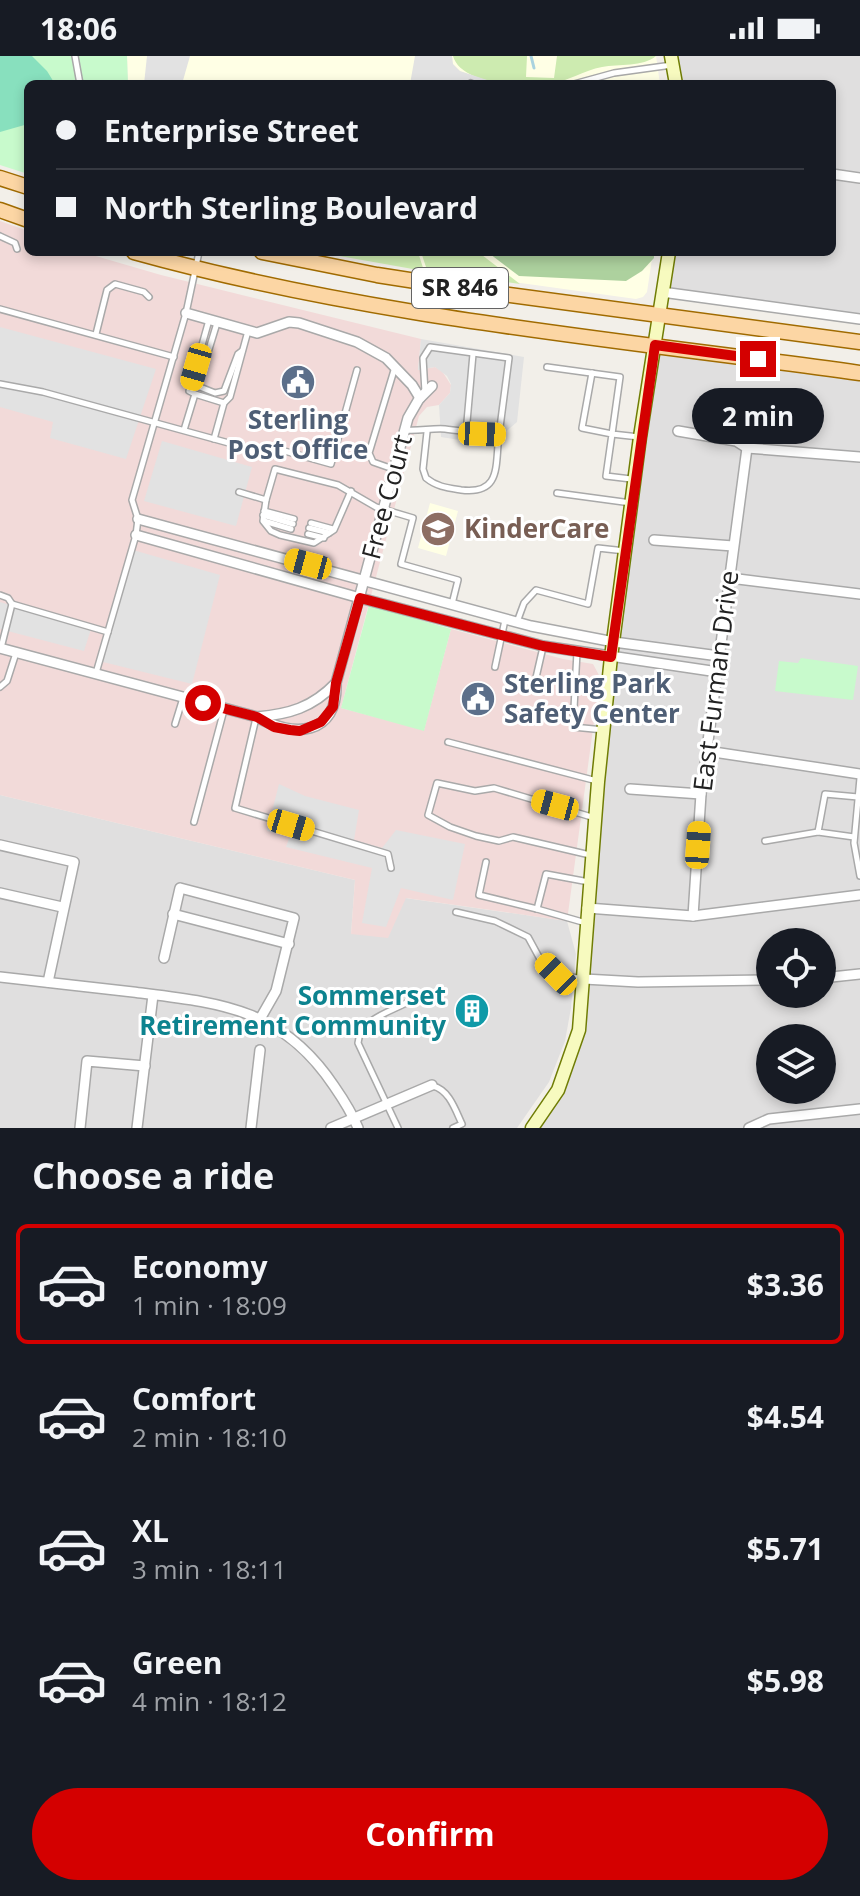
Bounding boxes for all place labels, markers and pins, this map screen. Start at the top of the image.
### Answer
public building icon: Sterling Post Office [279,363,317,401]
place label: Sterling Post Office [228,401,368,467]
school or university icon: KinderCare [419,510,457,548]
place label: KinderCare [464,510,609,546]
place label: Sterling Park Safety Center [504,665,680,731]
public building icon: Sterling Park Safety Center [459,680,497,718]
place label: Sommerset Retirement Community [139,977,446,1043]
building icon: Sommerset Retirement Community [453,992,491,1030]

